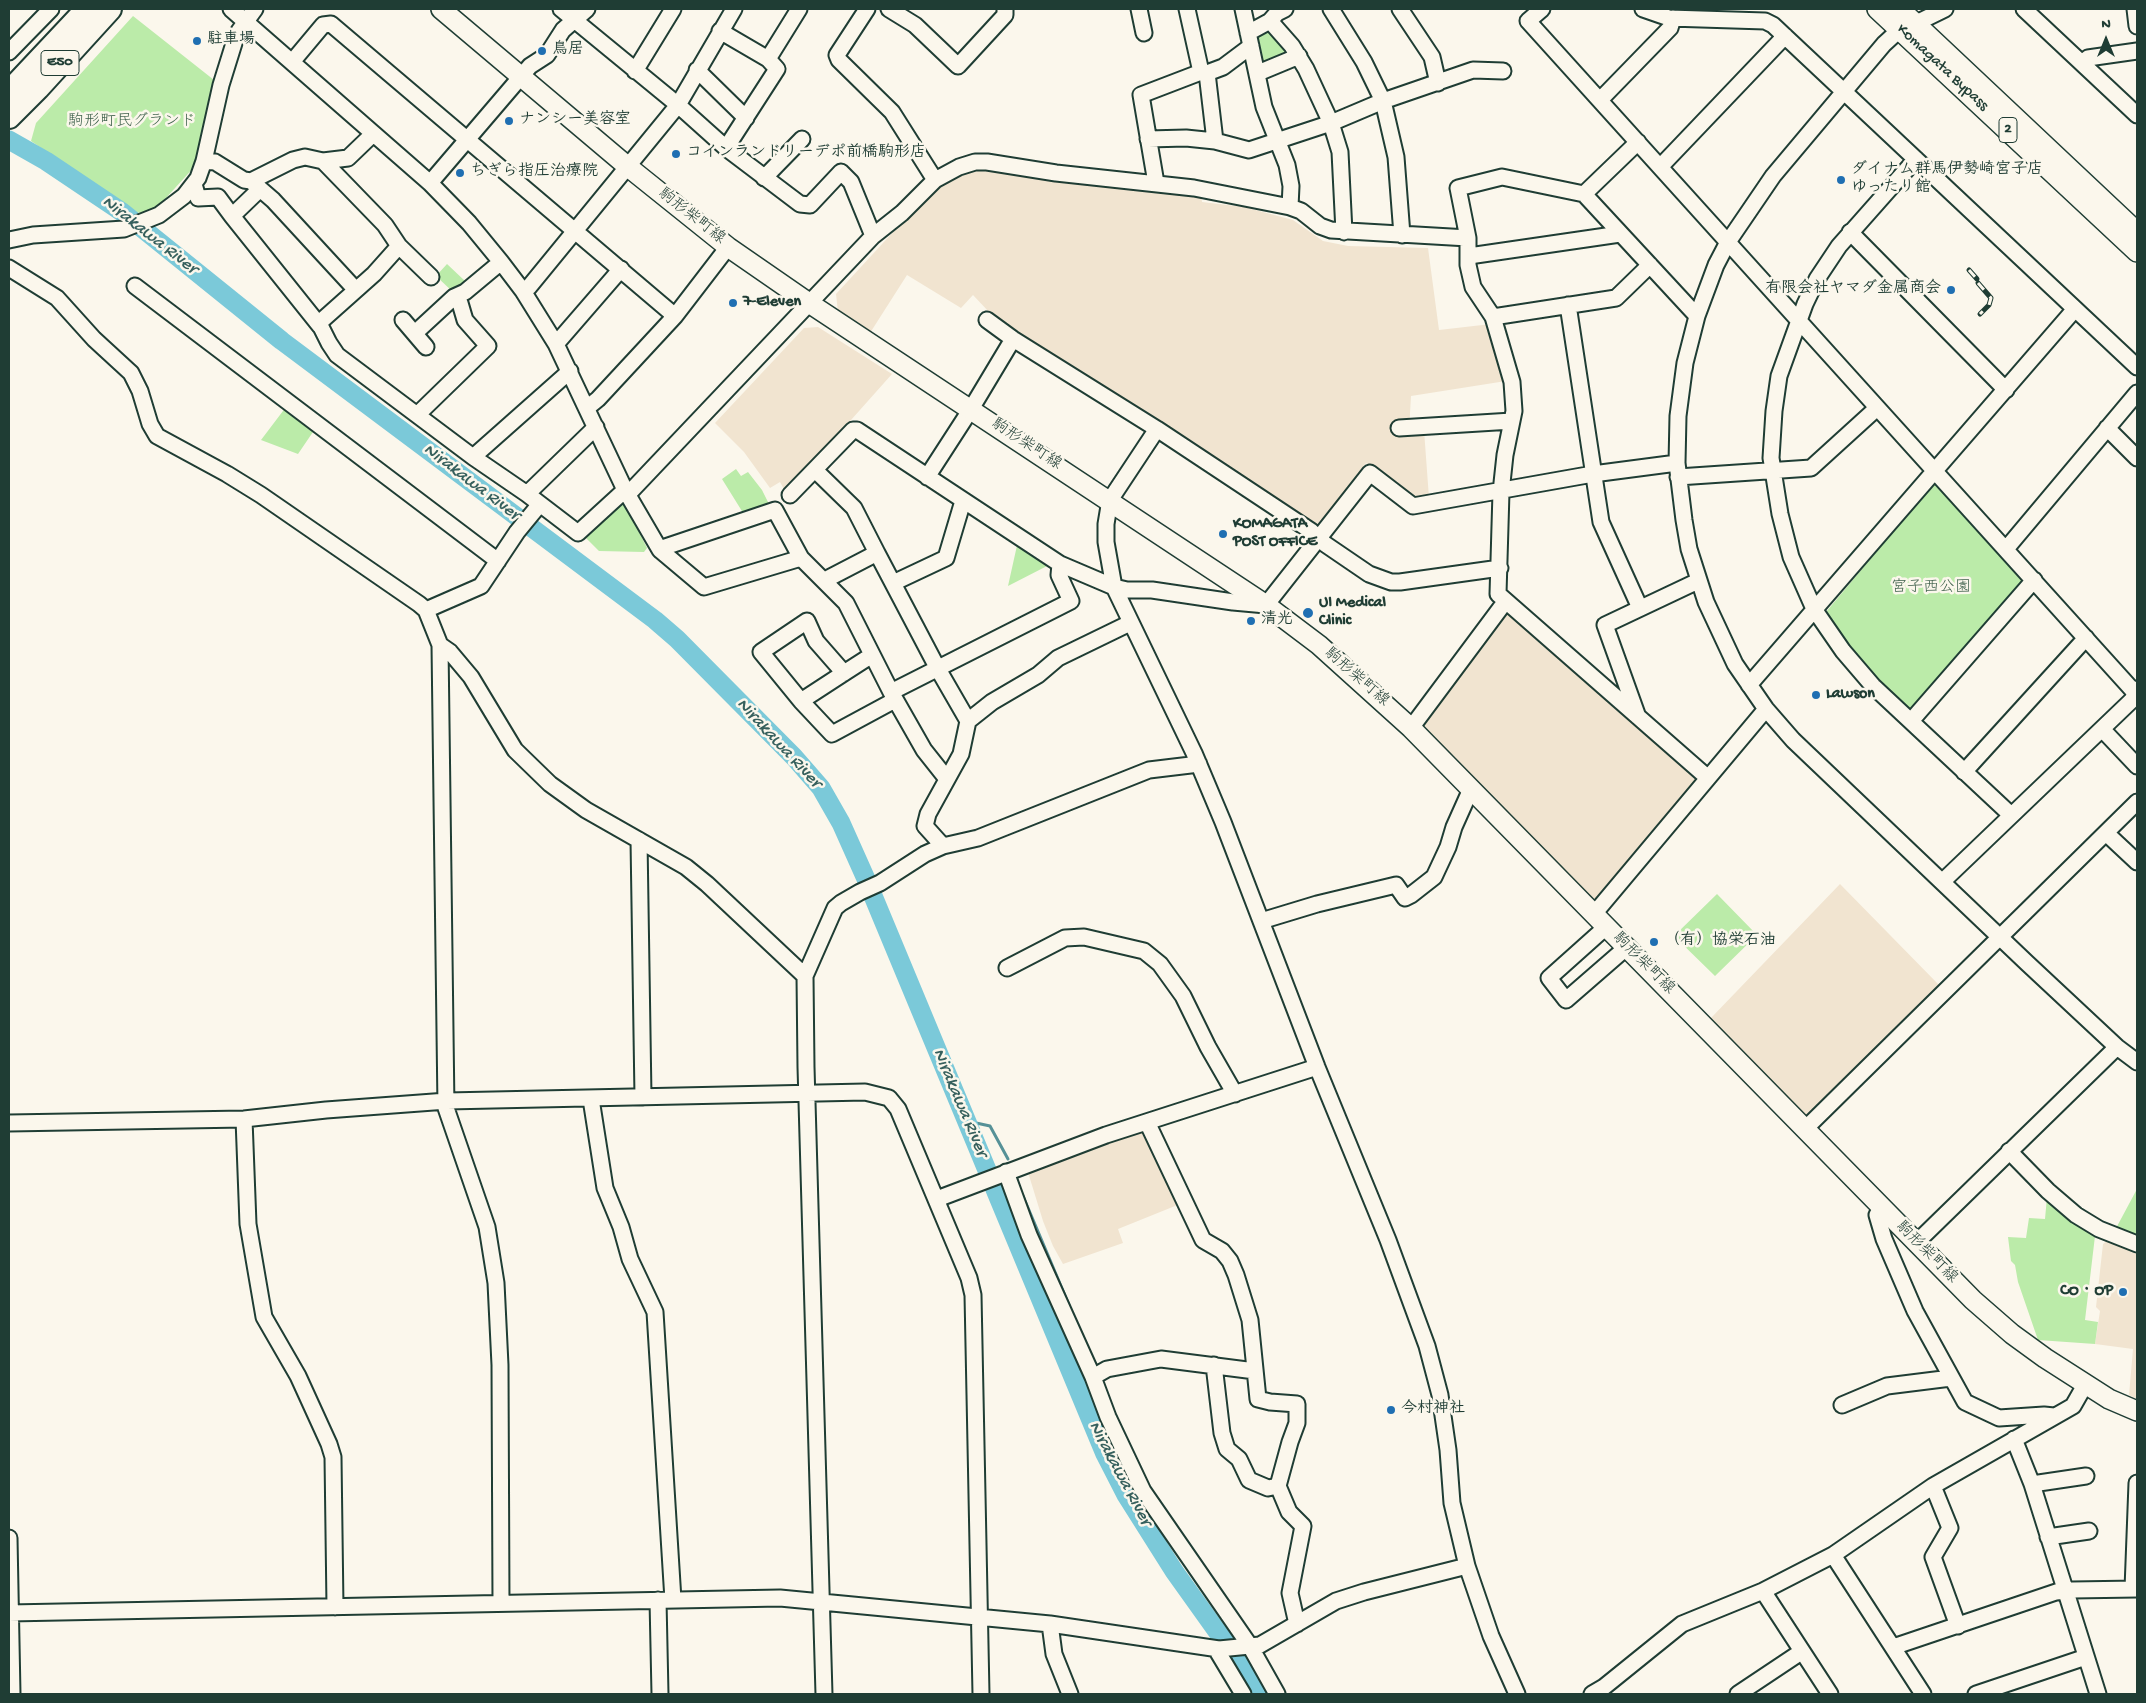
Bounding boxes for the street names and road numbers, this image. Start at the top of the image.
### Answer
street label: Komagata Bypass [1892,20,1992,116]
road number: E50 [41,50,79,76]
road number: 2 [1999,118,2017,142]
street label: 駒形柴町線 [654,185,728,249]
street label: 駒形柴町線 [987,415,1065,475]
street label: 駒形柴町線 [1320,645,1392,711]
street label: 駒形柴町線 [1608,929,1678,999]
street label: 駒形柴町線 [1891,1218,1961,1288]

